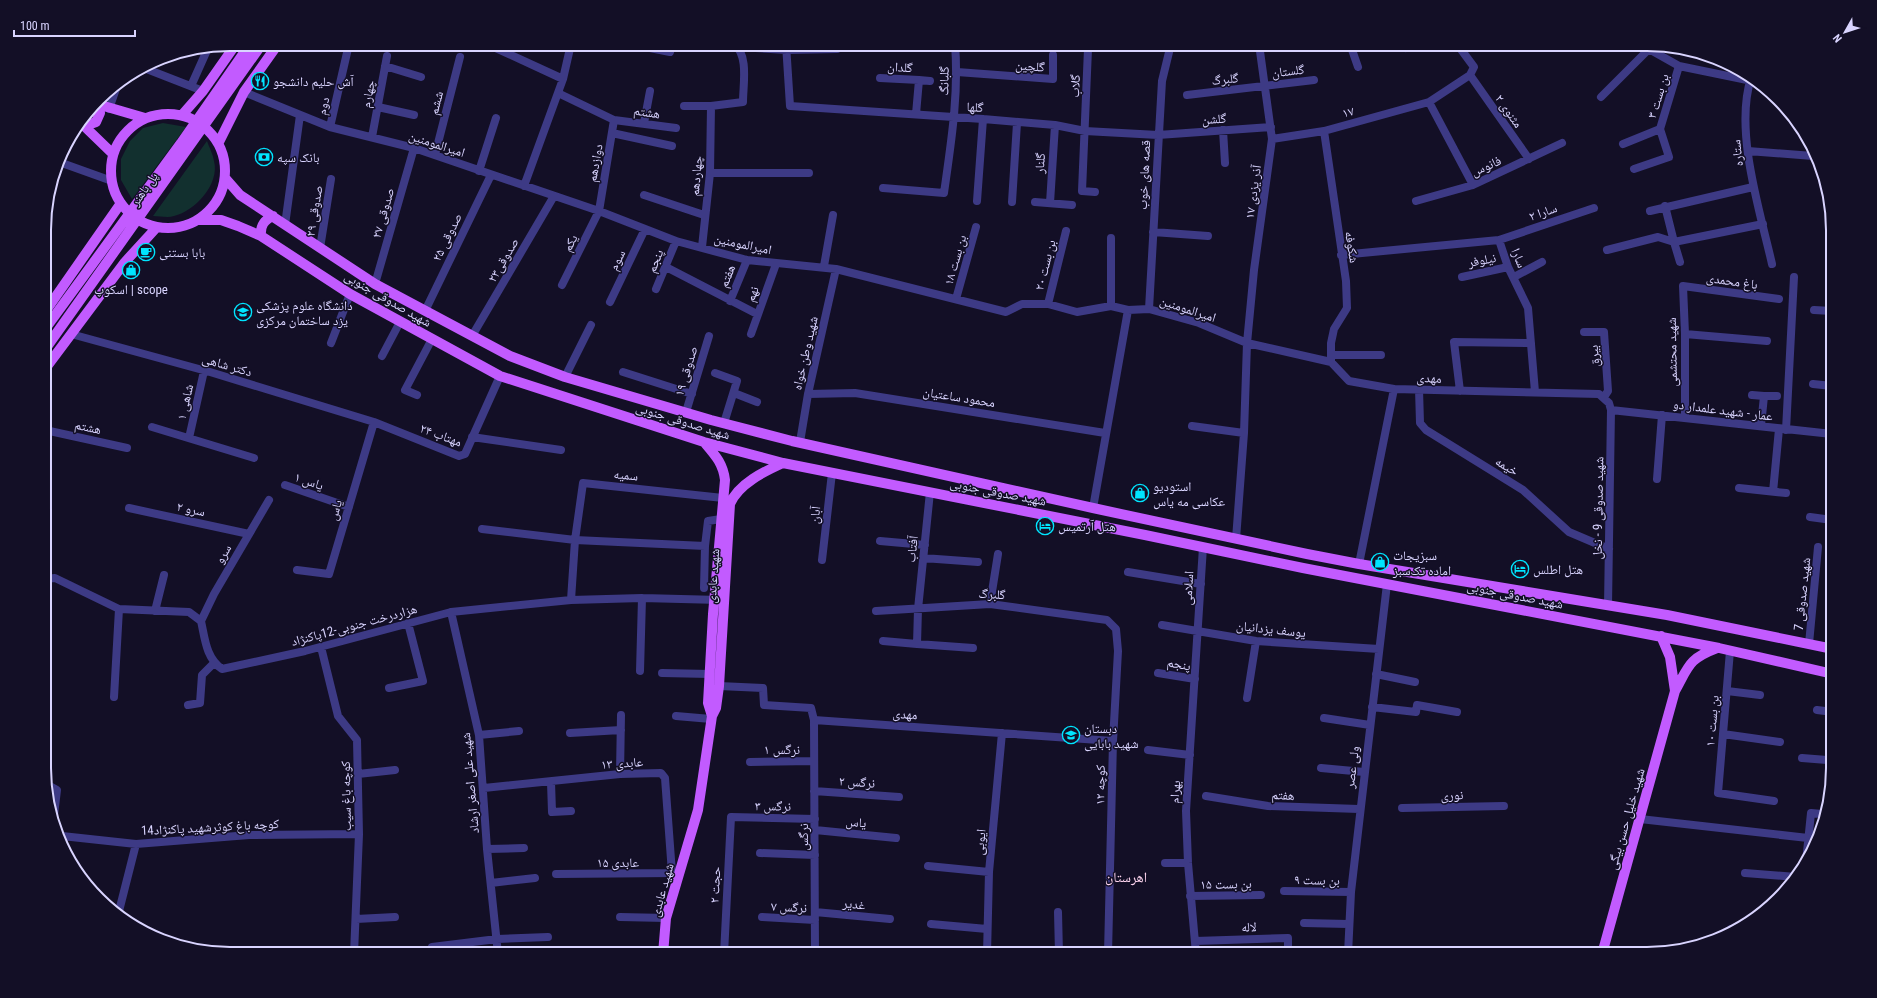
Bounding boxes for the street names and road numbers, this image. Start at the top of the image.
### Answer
street label: گلچین [1015,57,1046,76]
street label: گلدان [887,59,914,76]
street label: گلستان [1271,61,1306,81]
street label: گلبانگ [936,66,952,96]
street label: گلبرگ [1211,70,1240,89]
street label: بن بست ۳ [1644,72,1673,120]
street label: گلاب [1067,73,1083,98]
street label: چهارم [358,79,379,109]
street label: ششم [426,90,447,117]
street label: مثنوی ۲ [1491,91,1526,131]
street label: دوم [314,96,333,117]
street label: گلها [966,99,985,115]
street label: هشتم [633,103,661,122]
street label: ۱۷ [1340,103,1356,121]
street label: گلشن [1201,111,1228,128]
street label: امیرالمومنین [407,128,467,161]
street label: ستاره [1728,139,1747,167]
street label: قصه های خوب [1135,140,1154,210]
street label: دوازدهم [584,143,607,183]
street label: گلنار [1032,152,1049,175]
street label: فانوس [1469,153,1504,180]
street label: چهاردهم [687,155,706,197]
street label: آذر یزدی ۱۷ [1242,163,1265,220]
street label: پل باهنر [126,169,162,210]
street label: صدوقی ۲۹ [303,184,326,238]
street label: صدوقی ۲۷ [369,186,398,240]
street label: سارا ۲ [1527,200,1559,225]
street label: صدوقی ۲۵ [429,211,466,264]
street label: شکوفه [1341,230,1362,264]
street label: امیرالمومنین [713,231,773,258]
street label: یکم [559,232,581,254]
street label: بن بست ۱۸ [941,233,970,287]
street label: صدوقی۲۳ [484,235,522,285]
street label: بن بست ۲۰ [1031,238,1059,292]
street label: سارا [1507,246,1530,270]
street label: سوم [606,247,629,273]
street label: پنجم [644,247,667,275]
street label: نیلوفر [1466,250,1497,271]
street label: هفتم [716,262,739,290]
street label: شهید صدوقی جنوبی [341,268,434,331]
street label: باغ محمدی [1705,270,1759,294]
street label: نهم [742,284,763,304]
street label: امیرالمومنین [1158,293,1218,326]
street label: شهید وطن خواه [789,315,822,392]
street label: شهید محتشمی [1664,317,1681,387]
street label: صدوقی ۱۹ [671,344,702,398]
street label: بیرق [1586,344,1603,367]
street label: دکتر شاهی [200,351,254,380]
street label: مهدی [1416,370,1442,387]
street label: شاهی ۱ [174,383,197,422]
street label: محمود ساعتیان [922,384,996,411]
street label: عمار - شهید علمدار دو [1672,396,1774,425]
street label: شهید صدوقی جنوبی [634,400,732,443]
street label: هشتم [73,417,103,438]
street label: مهتاب ۲۴ [418,421,464,450]
street label: خیمه [1493,453,1521,479]
street label: شهید صدوقی 9 - نخل [1590,457,1607,559]
street label: سمیه [613,466,639,484]
street label: یاس ۱ [292,469,326,494]
street label: شهید صدوقی جنوبی [948,475,1047,510]
street label: یاس [325,498,346,522]
street label: سرو ۲ [175,499,207,520]
street label: آبان [807,505,824,525]
street label: آفتاب [903,534,921,563]
street label: سرو [212,542,235,567]
street label: شهید عابدی [704,548,723,604]
street label: شهید صدوقی 7 [1791,557,1814,631]
street label: اسلامی [1180,570,1197,606]
street label: شهید صدوقی جنوبی [1465,578,1564,613]
street label: گلبرگ [978,586,1006,603]
street label: هزاردرخت جنوبی-12پاکنژاد [289,601,419,650]
street label: یوسف یزدانیان [1235,618,1307,641]
street label: پنجم [1166,655,1192,675]
street label: بن بست ۱۰ [1702,695,1723,747]
street label: مهدی [892,706,918,723]
street label: شهید علی اصغر ارشاد [458,732,483,834]
street label: نرگس ۱ [764,742,800,758]
street label: ولی عصر [1342,745,1363,790]
street label: عابدی ۱۳ [600,754,644,773]
street label: کوچه باغ سیب [338,760,356,831]
street label: کوچه ۱۲ [1092,764,1109,805]
street label: شهید خلیل حسن بیگی [1604,767,1649,872]
street label: نرگس ۲ [838,773,876,792]
street label: بهرام [1167,780,1184,804]
street label: هفتم [1271,787,1295,804]
street label: نوری [1440,787,1464,804]
street label: نرگس ۳ [755,798,791,815]
street label: یاس [845,813,867,832]
street label: کوچه باغ کوثرشهید پاکنژاد14 [141,816,280,840]
street label: نرگس [796,823,812,851]
street label: ایوبی [971,828,990,856]
street label: عابدی ۱۵ [597,855,640,871]
street label: شهید عابدی [647,862,678,919]
street label: حجت ۲ [707,866,724,904]
street label: بن بست ۹ [1294,872,1340,889]
street label: بن بست ۱۵ [1200,876,1252,893]
street label: غدیر [841,895,866,914]
street label: نرگس ۷ [770,899,808,916]
street label: لاله [1241,919,1257,935]

